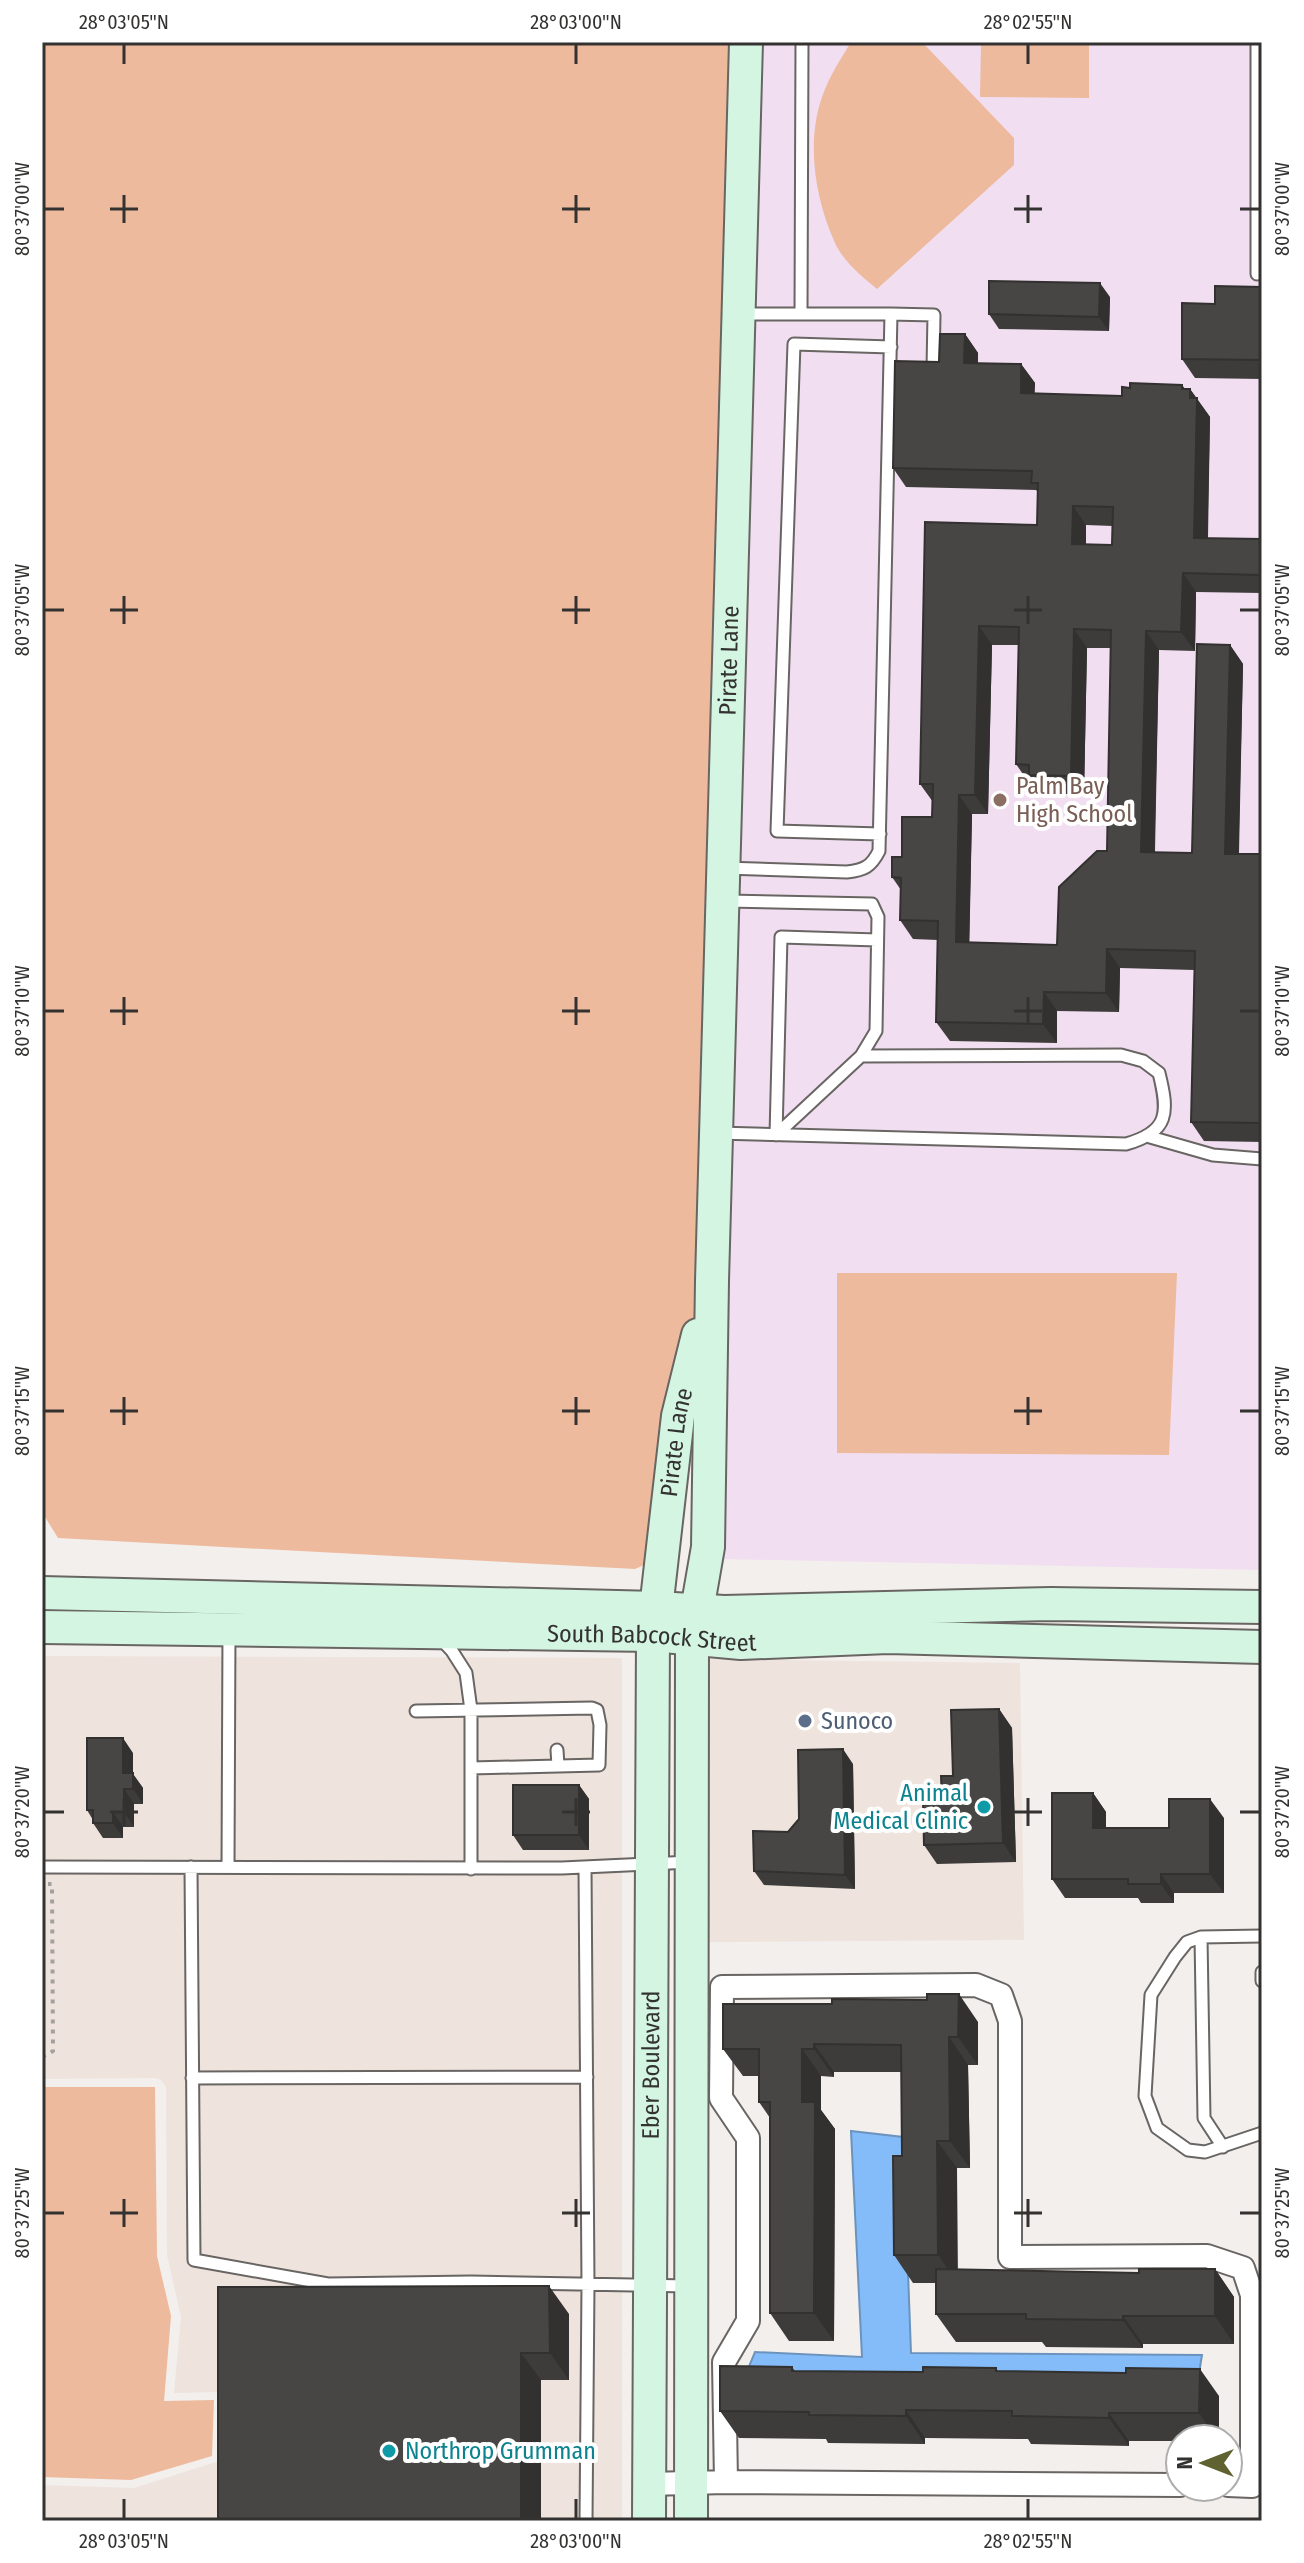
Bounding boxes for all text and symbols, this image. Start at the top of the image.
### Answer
text: 28°03'05"N [79,10,169,34]
text: 28°03'00"N [530,10,622,34]
text: 28°02'55"N [984,10,1072,34]
text: 80°37'00"W [10,162,34,256]
text: 80°37'00"W [1270,162,1294,256]
text: 80°37'05"W [10,564,34,656]
text: 80°37'05"W [1270,564,1294,656]
street label: Pirate Lane [714,605,745,716]
place label: Palm Bay High School [1016,772,1133,828]
marker: Palm Bay High School [991,791,1009,809]
text: 80°37'10"W [10,965,34,1057]
text: 80°37'10"W [1270,965,1294,1057]
text: 80°37'15"W [10,1366,34,1456]
text: 80°37'15"W [1270,1366,1294,1456]
street label: Pirate Lane [655,1385,698,1498]
street label: South Babcock Street [547,1620,757,1657]
place label: Sunoco [821,1707,893,1735]
marker: Sunoco [796,1712,814,1730]
text: 80°37'20"W [10,1766,34,1858]
text: 80°37'20"W [1270,1766,1294,1858]
place label: Animal Medical Clinic [833,1779,968,1835]
marker: Animal Medical Clinic [975,1798,993,1816]
street label: Eber Boulevard [637,1990,665,2140]
text: 80°37'25"W [10,2167,34,2258]
text: 80°37'25"W [1270,2167,1294,2258]
north arrow [1164,2423,1244,2503]
place label: Northrop Grumman [405,2437,596,2465]
marker: Northrop Grumman [380,2442,398,2460]
text: N [1171,2456,1198,2470]
text: 28°03'05"N [79,2529,169,2553]
text: 28°03'00"N [530,2529,622,2553]
text: 28°02'55"N [984,2529,1072,2553]

